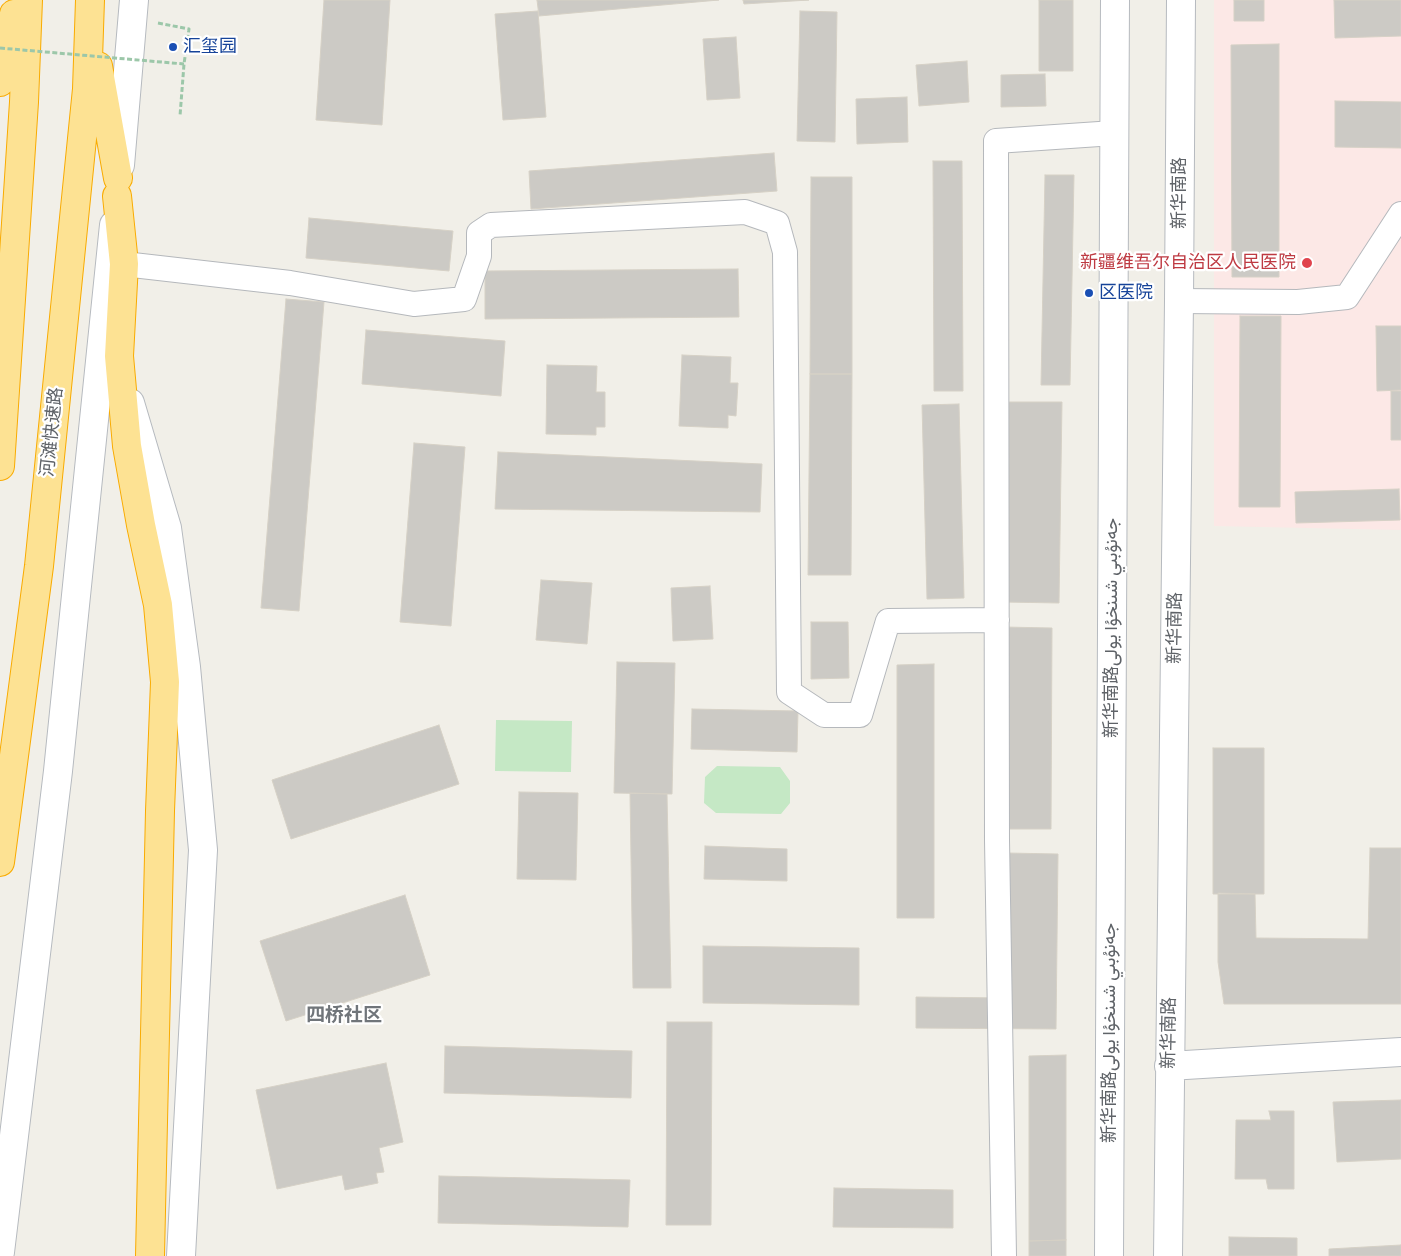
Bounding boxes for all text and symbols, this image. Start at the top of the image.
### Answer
place label: 汇玺园 [183,36,237,58]
marker: 汇玺园 [167,41,179,53]
street label: 新华南路 [1169,157,1191,229]
place label: 新疆维吾尔自治区人民医院 [1080,252,1296,274]
marker: 新疆维吾尔自治区人民医院 [1300,256,1314,270]
place label: 区医院 [1099,282,1153,304]
marker: 区医院 [1083,287,1095,299]
street label: 河滩快速路 [37,386,67,478]
street label: 新华南路جەنۇبىي شىنخۇا يولى [1101,518,1123,738]
street label: 新华南路 [1164,592,1186,664]
street label: 新华南路جەنۇبىي شىنخۇا يولى [1099,923,1121,1143]
street label: 新华南路 [1158,997,1180,1069]
district label: 四桥社区 [306,1004,382,1026]

